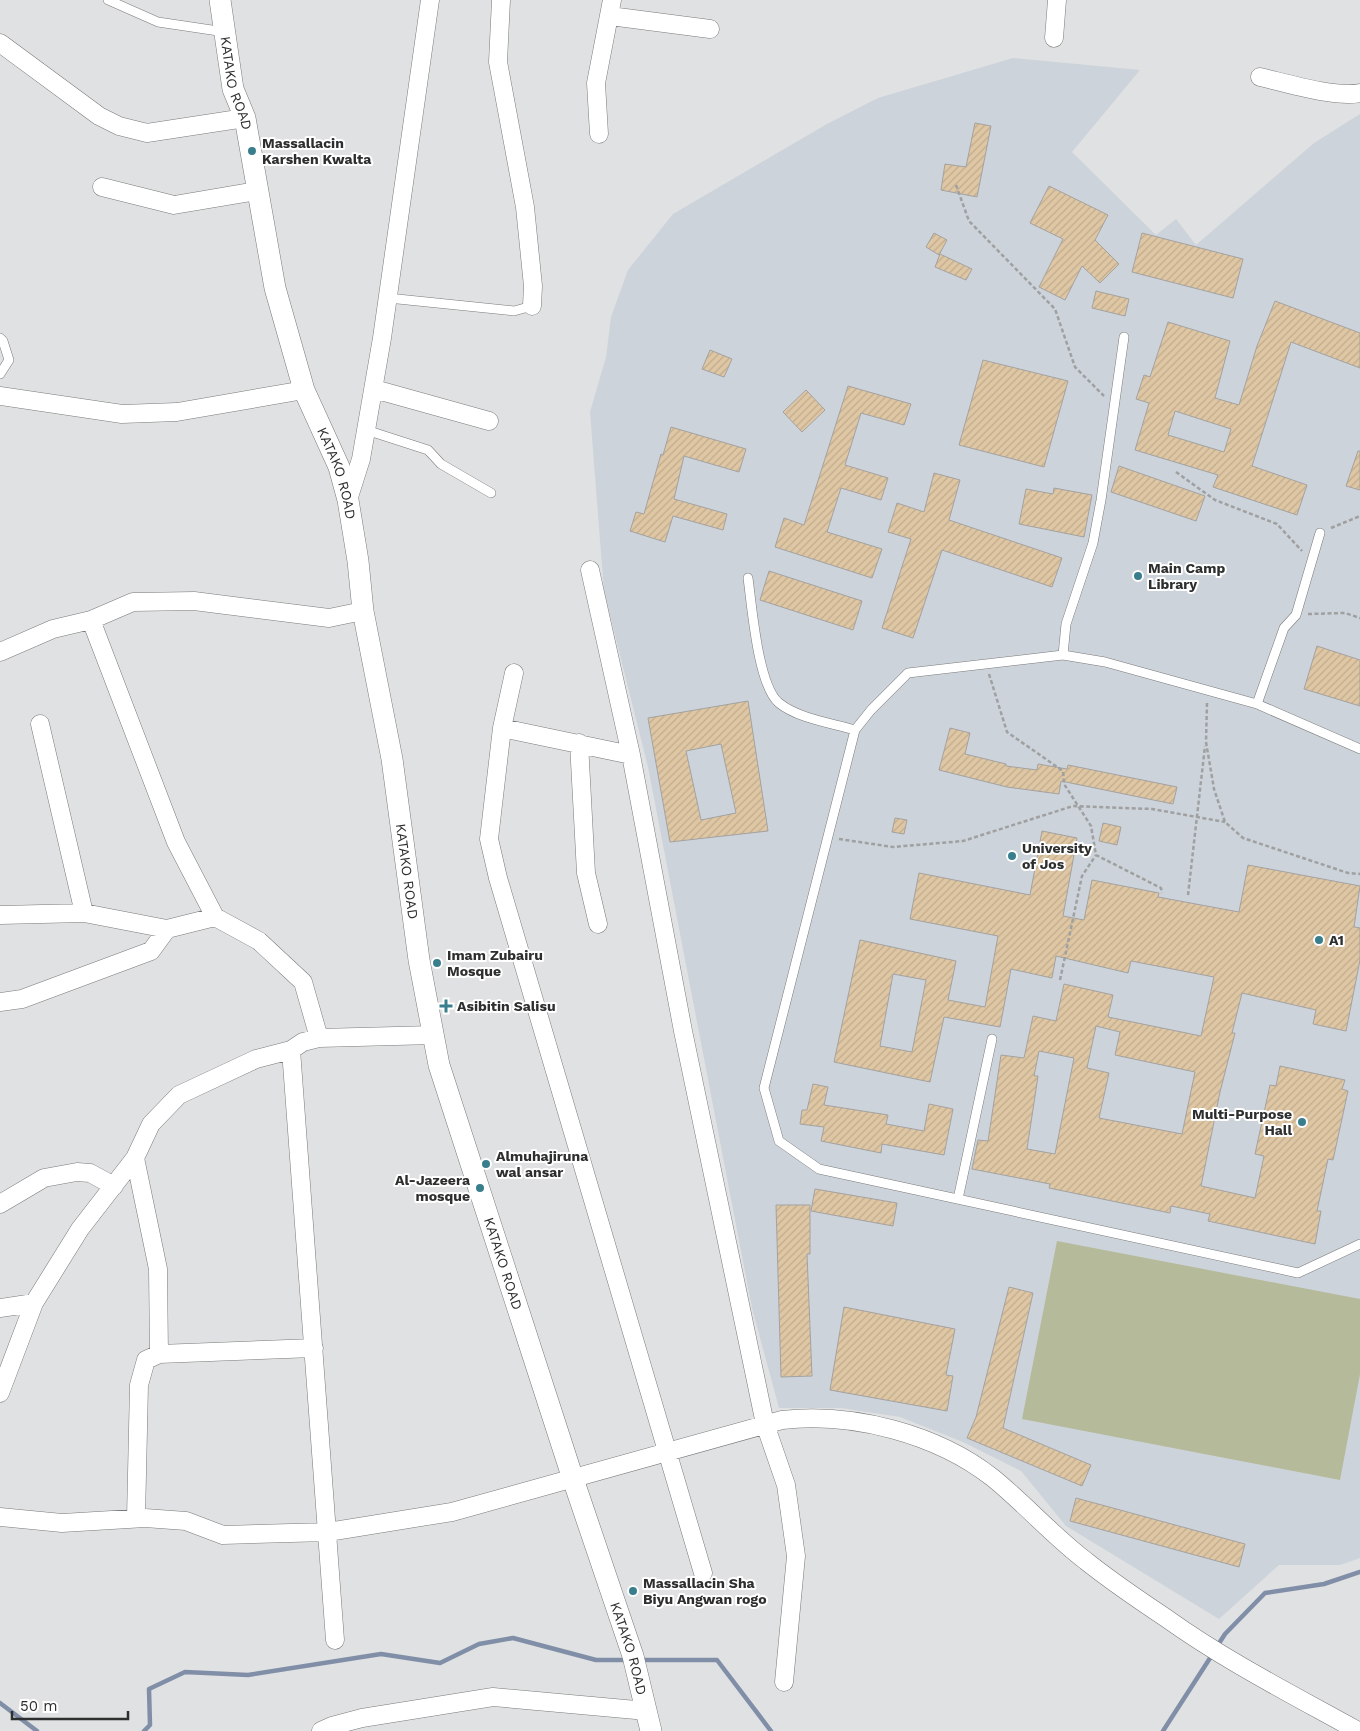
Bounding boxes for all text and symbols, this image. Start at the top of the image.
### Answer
street label: KATAKO ROAD [217,35,255,131]
place label: Massallacin Karshen Kwalta [262,135,372,167]
marker: Massallacin Karshen Kwalta [246,145,258,157]
street label: KATAKO ROAD [314,425,359,520]
place label: Main Camp Library [1148,560,1225,592]
marker: Main Camp Library [1132,570,1144,582]
street label: KATAKO ROAD [393,822,421,920]
place label: University of Jos [1022,840,1092,872]
marker: University of Jos [1006,850,1018,862]
place label: A1 [1329,932,1344,948]
marker: A1 [1313,934,1325,946]
place label: Imam Zubairu Mosque [447,947,543,979]
marker: Imam Zubairu Mosque [431,957,443,969]
place label: Asibitin Salisu [457,998,556,1014]
marker: Asibitin Salisu [439,999,453,1013]
place label: Multi-Purpose Hall [1192,1106,1292,1138]
marker: Multi-Purpose Hall [1296,1116,1308,1128]
place label: Almuhajiruna wal ansar [496,1148,589,1180]
marker: Almuhajiruna wal ansar [480,1158,492,1170]
place label: Al-Jazeera mosque [395,1172,471,1204]
marker: Al-Jazeera mosque [474,1182,486,1194]
street label: KATAKO ROAD [481,1215,526,1312]
place label: Massallacin Sha Biyu Angwan rogo [643,1575,767,1607]
marker: Massallacin Sha Biyu Angwan rogo [627,1585,639,1597]
street label: KATAKO ROAD [607,1600,650,1697]
scale bar [12,1688,129,1720]
text: 50 m [20,1697,57,1715]

